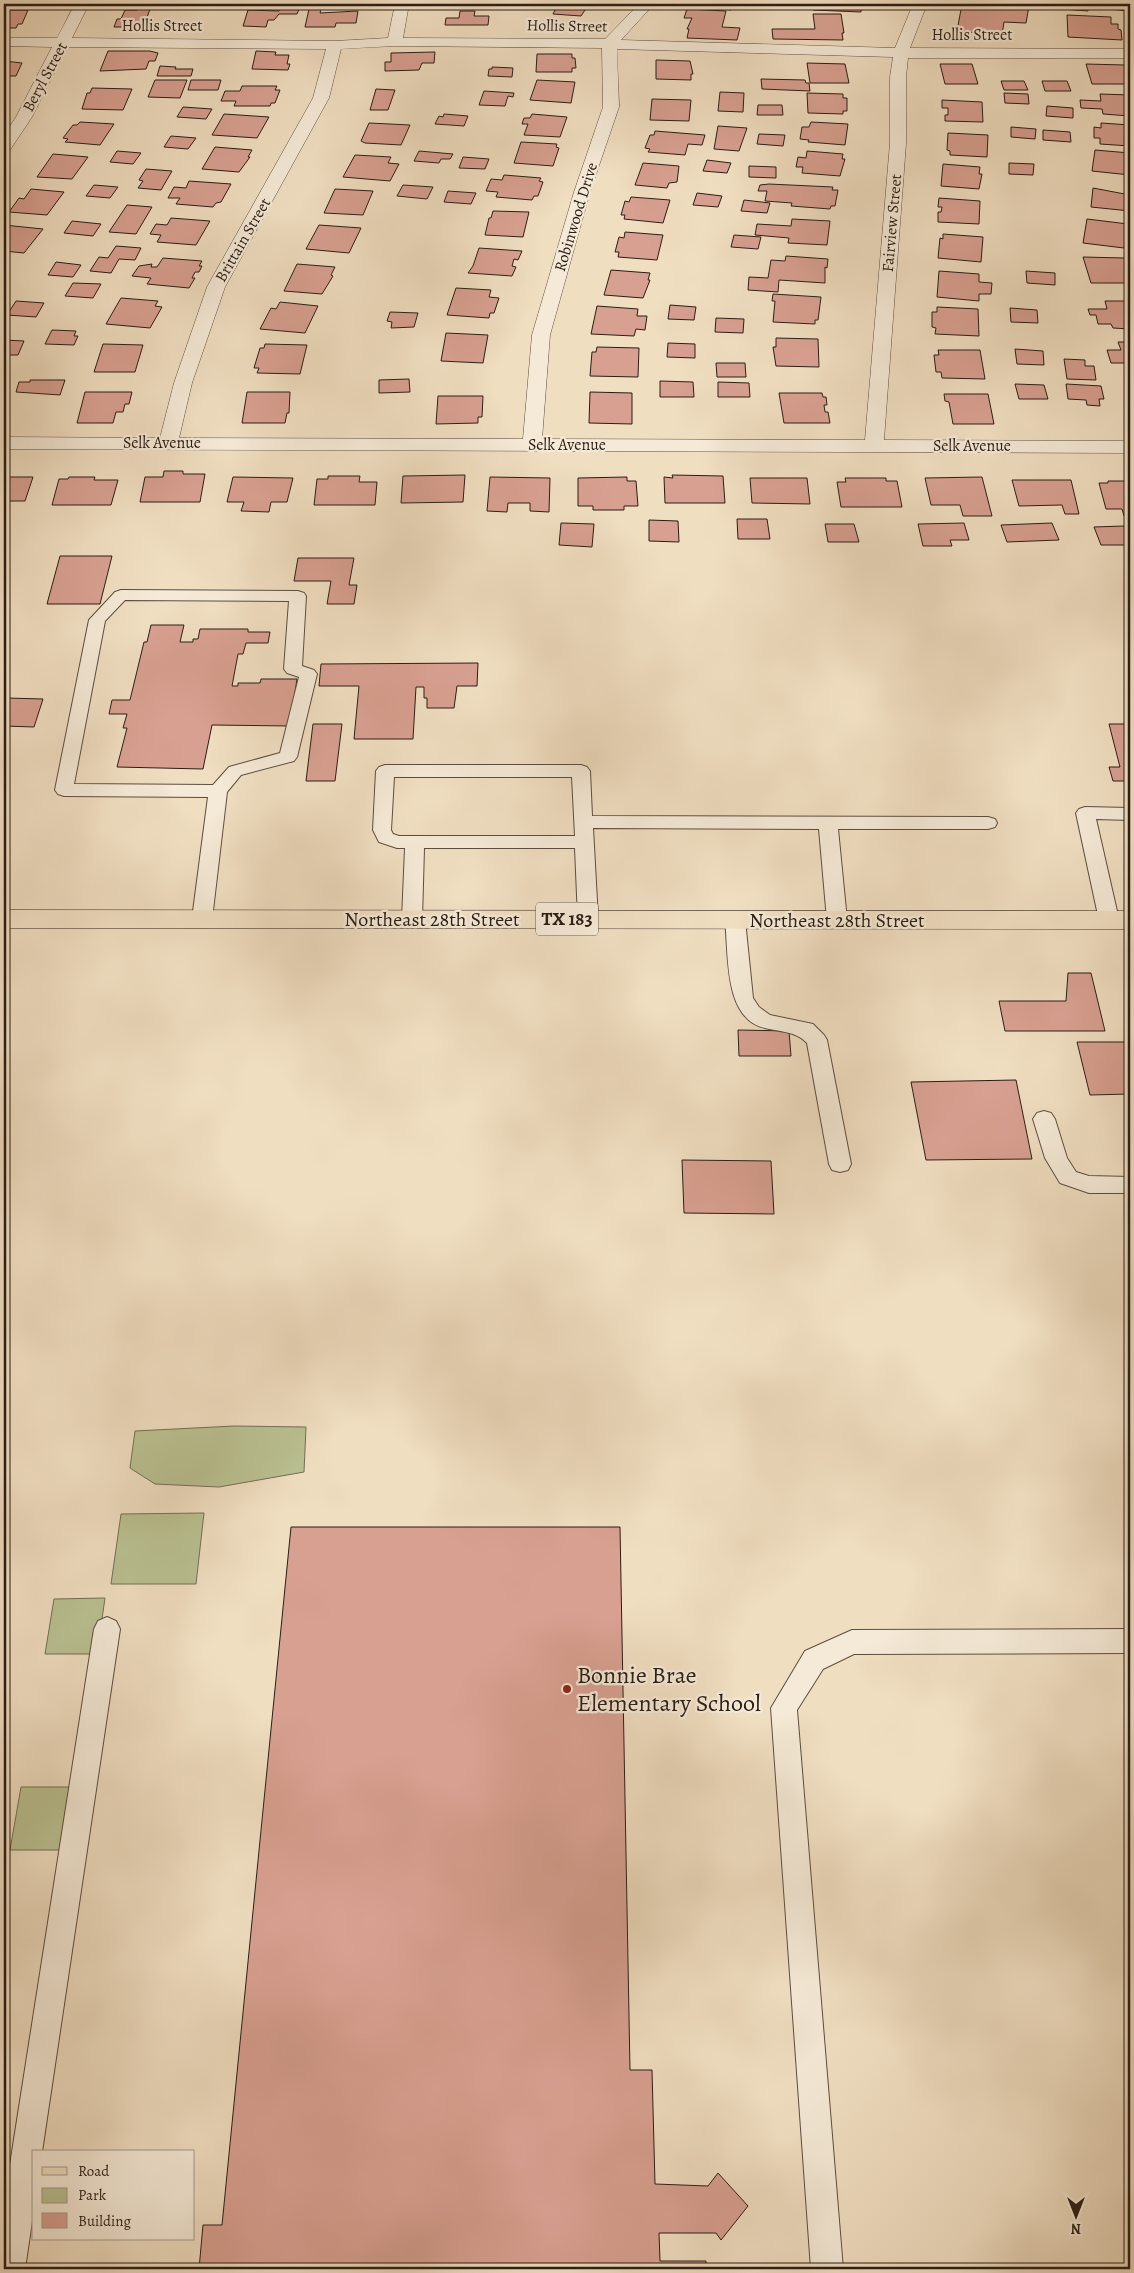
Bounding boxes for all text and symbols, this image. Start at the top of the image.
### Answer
street label: Hollis Street [526,14,608,38]
street label: Hollis Street [122,15,202,37]
street label: Hollis Street [932,24,1012,46]
street label: Beryl Street [17,38,73,116]
street label: Robinwood Drive [549,160,603,274]
street label: Fairview Street [877,173,907,273]
street label: Brittain Street [210,194,276,286]
street label: Selk Avenue [123,432,201,454]
street label: Selk Avenue [528,434,606,456]
street label: Selk Avenue [933,435,1011,457]
road number: TX 183 [536,902,598,936]
street label: Northeast 28th Street [344,906,520,933]
street label: Northeast 28th Street [749,907,925,934]
place label: Bonnie Brae Elementary School [577,1659,761,1719]
marker: Bonnie Brae Elementary School [561,1683,573,1695]
legend [32,2150,195,2240]
text: Road [78,2161,110,2181]
text: Park [78,2185,107,2205]
north arrow [1052,2190,1102,2240]
text: Building [78,2211,131,2231]
text: N [1071,2219,1081,2238]

